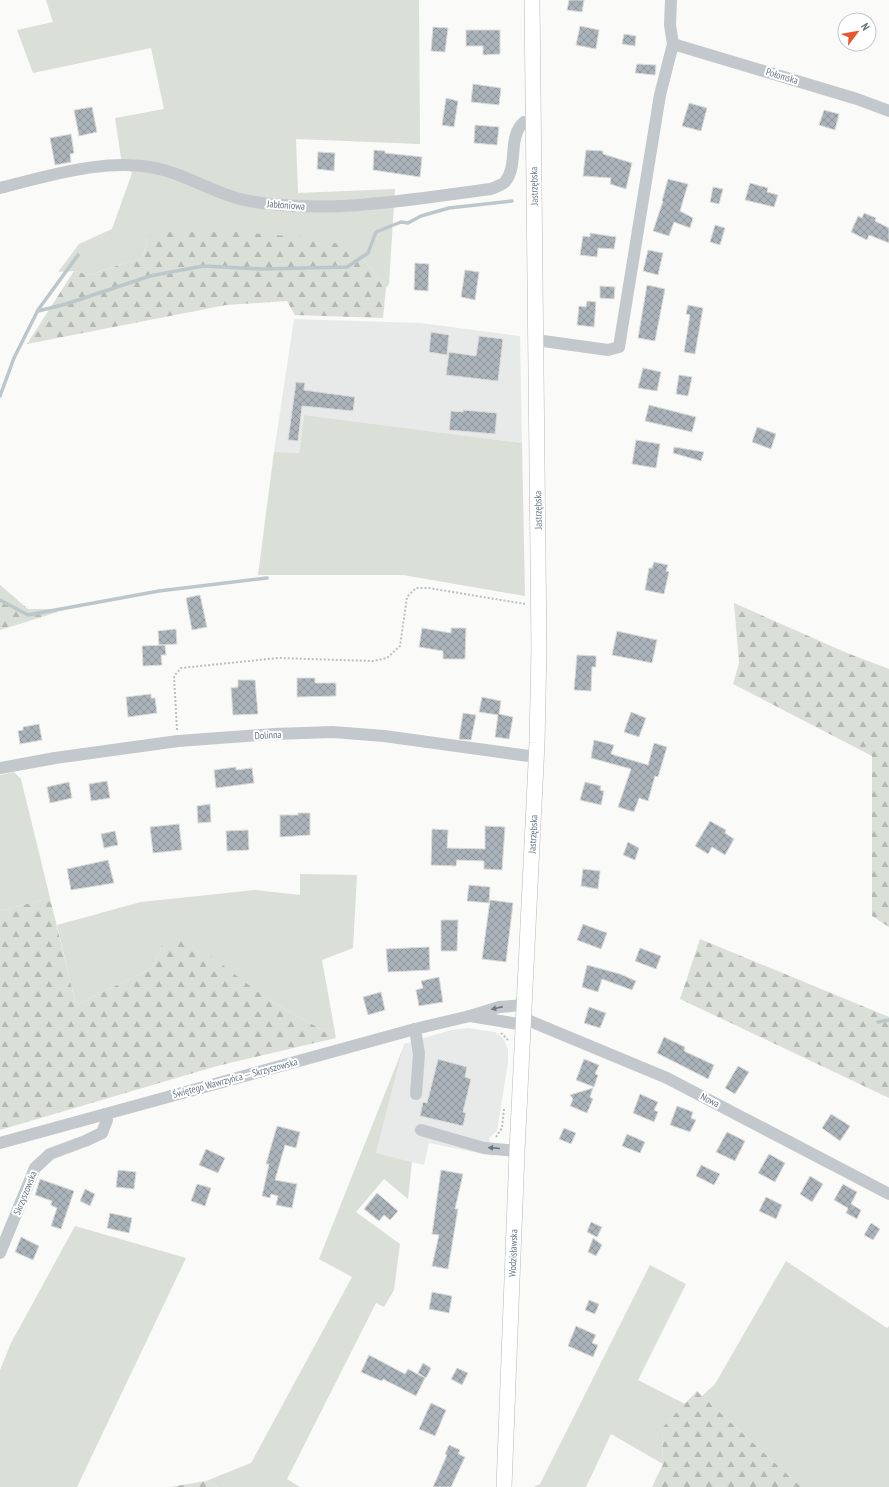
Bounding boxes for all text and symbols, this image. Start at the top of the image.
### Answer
north arrow [837,12,877,52]
text: N [858,20,873,33]
street label: Połomska [764,65,800,87]
street label: Jastrzębska [527,167,541,206]
street label: Jabłoniowa [266,197,305,213]
street label: Jastrzębska [531,491,545,530]
street label: Dolinna [254,728,282,742]
street label: Jastrzębska [525,814,540,855]
one-way arrow [491,1005,503,1011]
street label: Świętego Wawrzyńca — Skrzyszowska [171,1055,299,1101]
street label: Nowa [698,1090,722,1110]
one-way arrow [488,1145,500,1152]
street label: Skrzyszowska [10,1169,40,1217]
street label: Wodzisławska [506,1229,520,1277]

